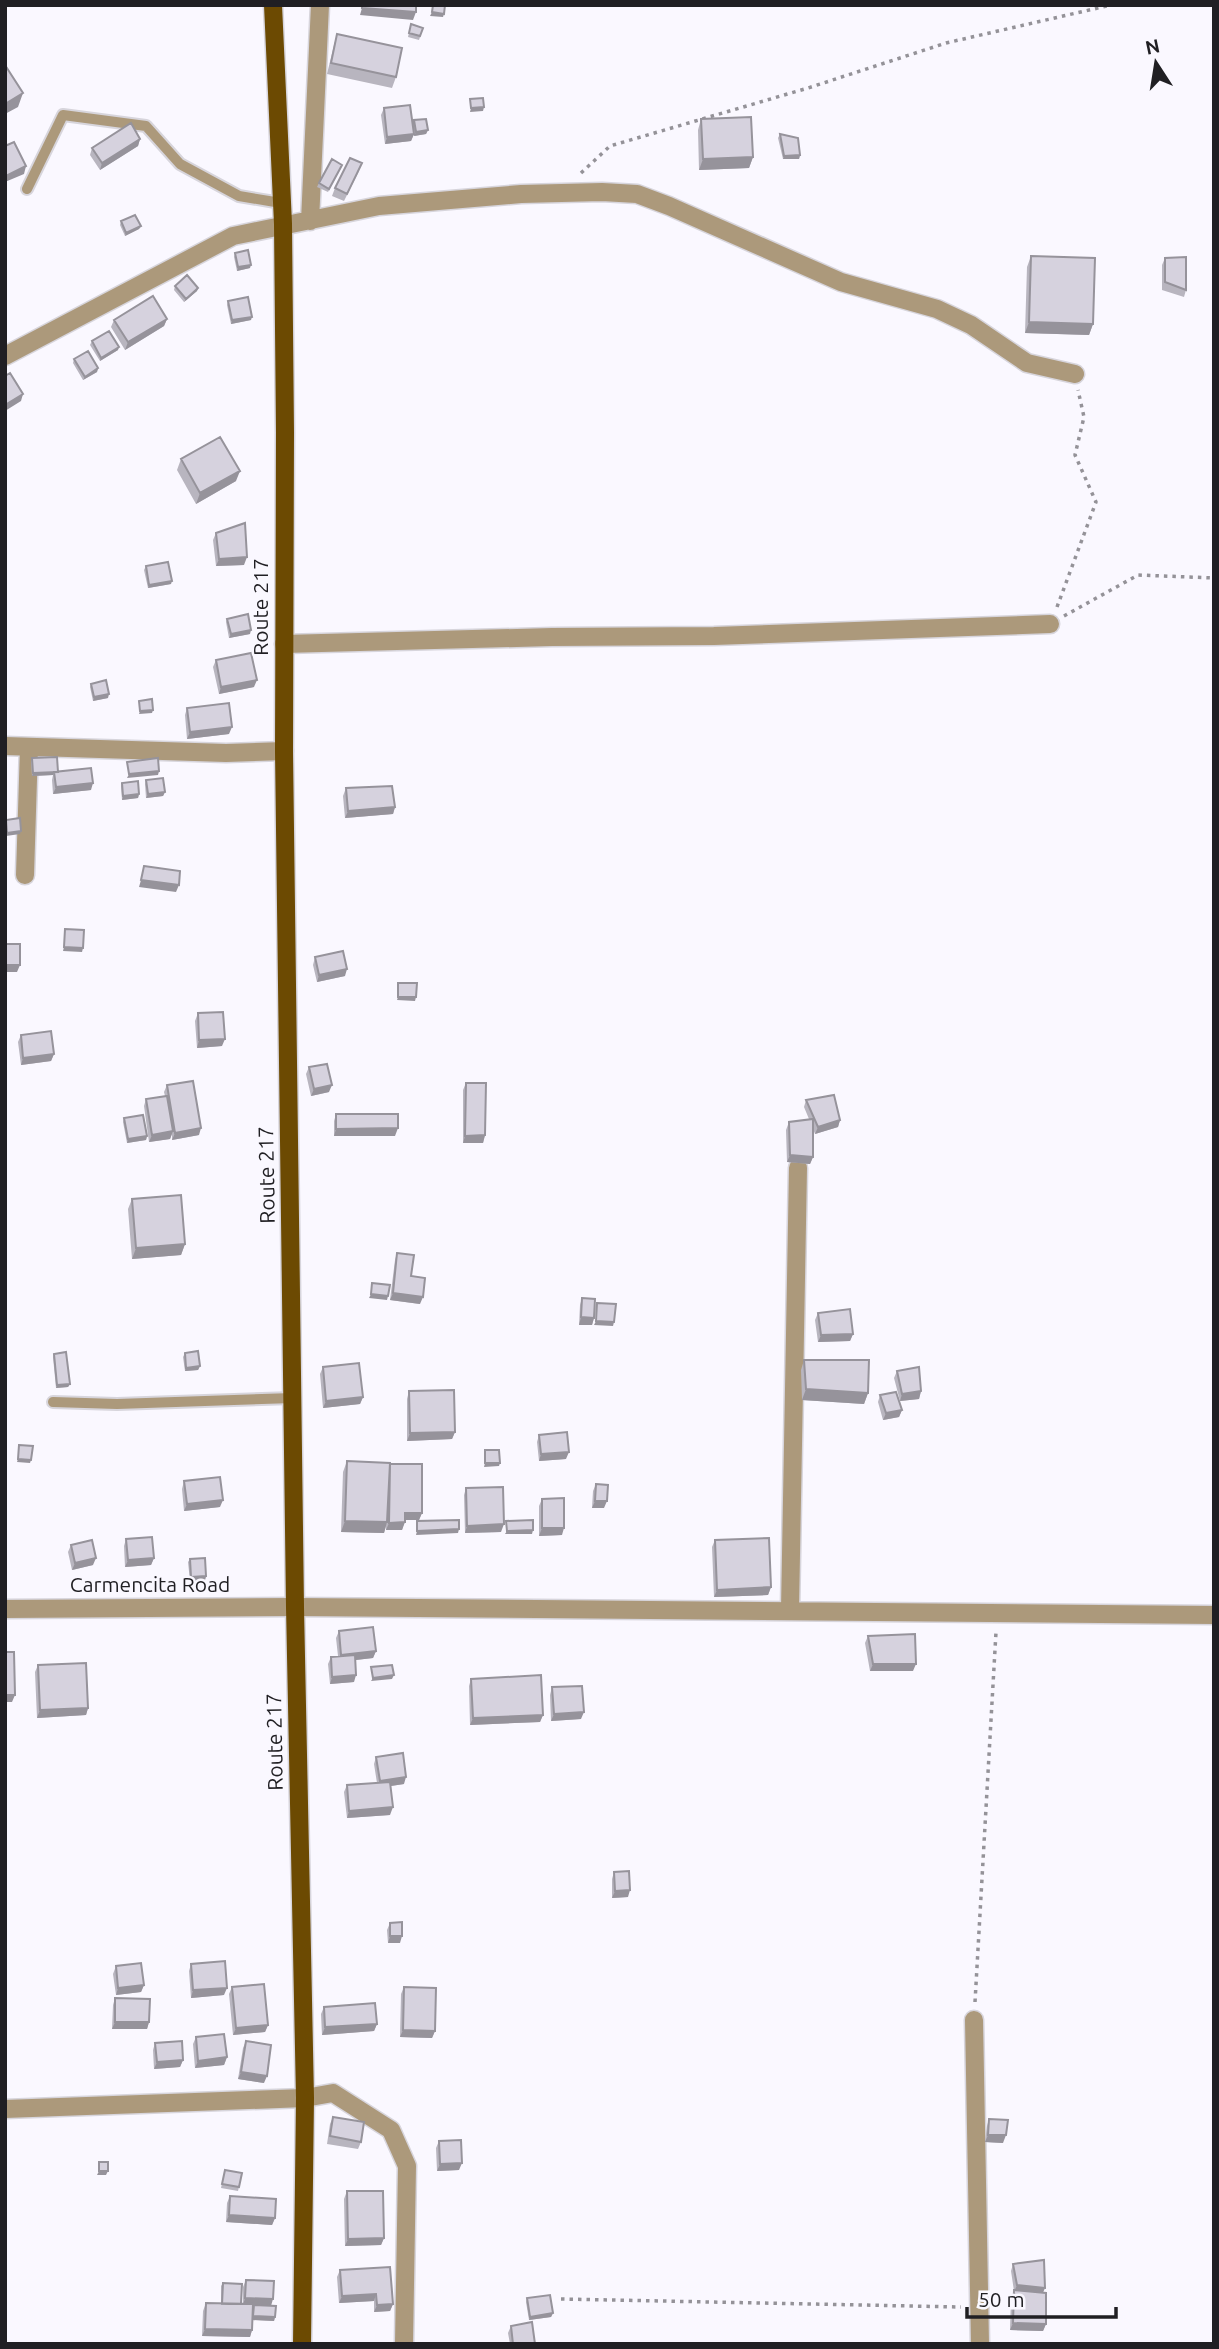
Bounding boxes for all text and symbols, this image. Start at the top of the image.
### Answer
north arrow [1121,28,1191,98]
text: N [1143,34,1162,59]
street label: Route 217 [248,558,272,656]
street label: Route 217 [253,1126,279,1224]
street label: Carmencita Road [70,1572,230,1596]
street label: Route 217 [261,1693,287,1791]
scale bar [967,2276,1116,2320]
text: 50 m [978,2287,1025,2311]

